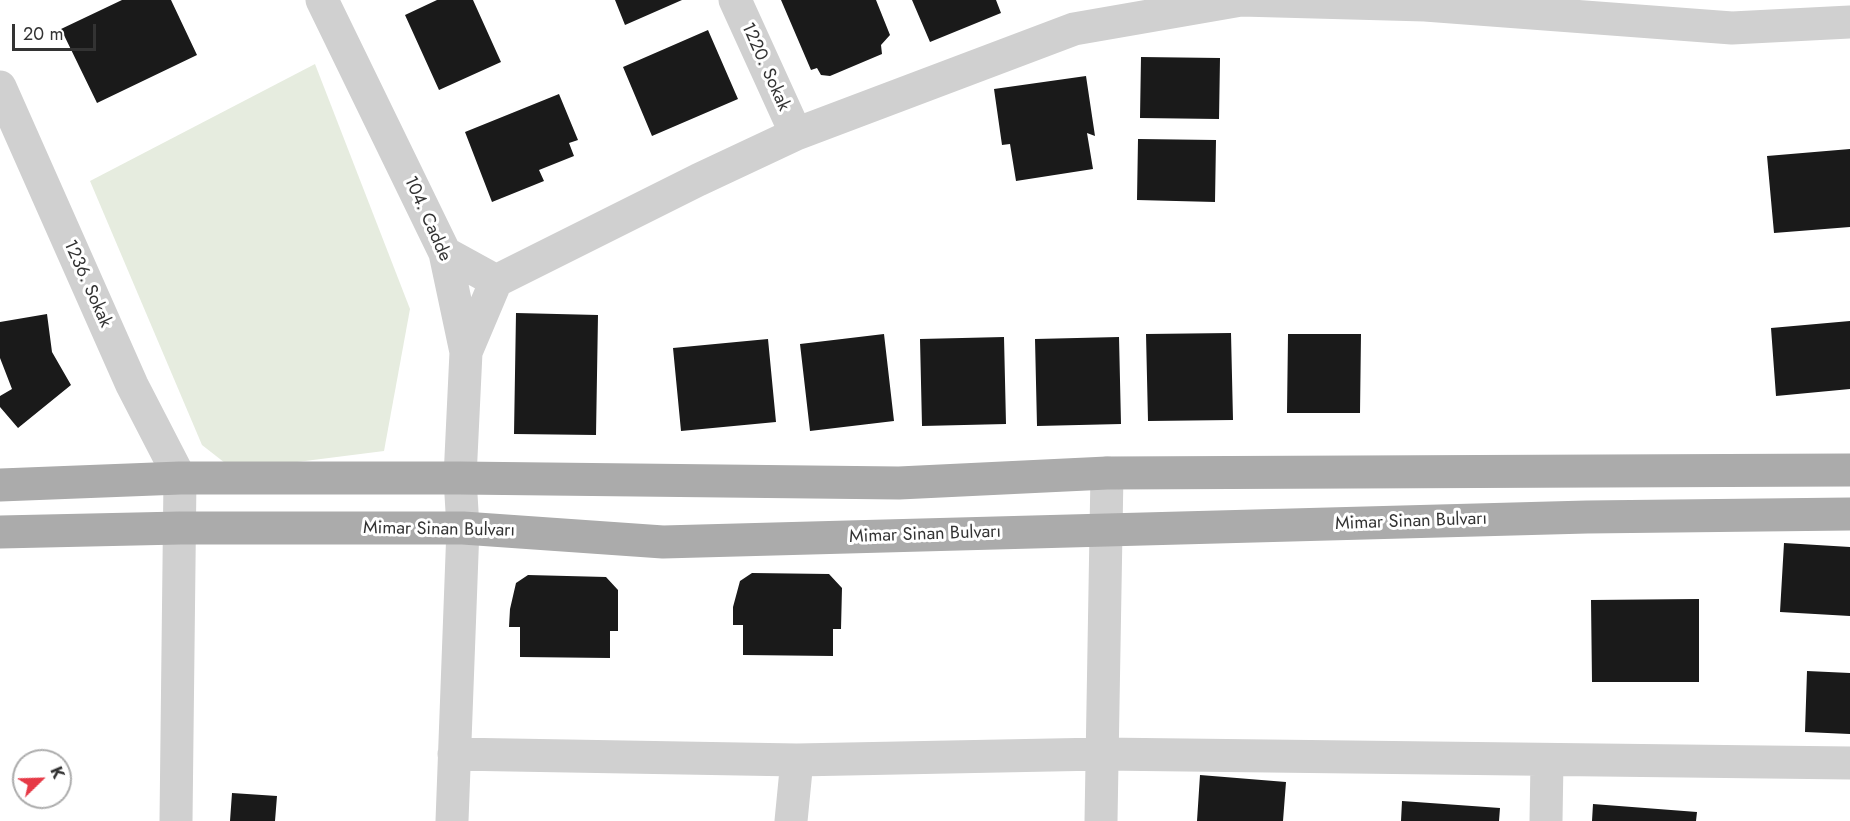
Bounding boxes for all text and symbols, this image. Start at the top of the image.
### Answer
scale bar [15,12,99,50]
street label: 1220. Sokak [736,19,794,115]
text: 20 m [23,21,63,47]
street label: 104. Cadde [399,173,455,265]
street label: 1236. Sokak [58,237,116,331]
street label: Mimar Sinan Bulvarı [1335,509,1487,535]
street label: Mimar Sinan Bulvarı [363,518,515,542]
street label: Mimar Sinan Bulvarı [849,522,1001,548]
north arrow [12,749,72,809]
text: K [44,763,70,782]

